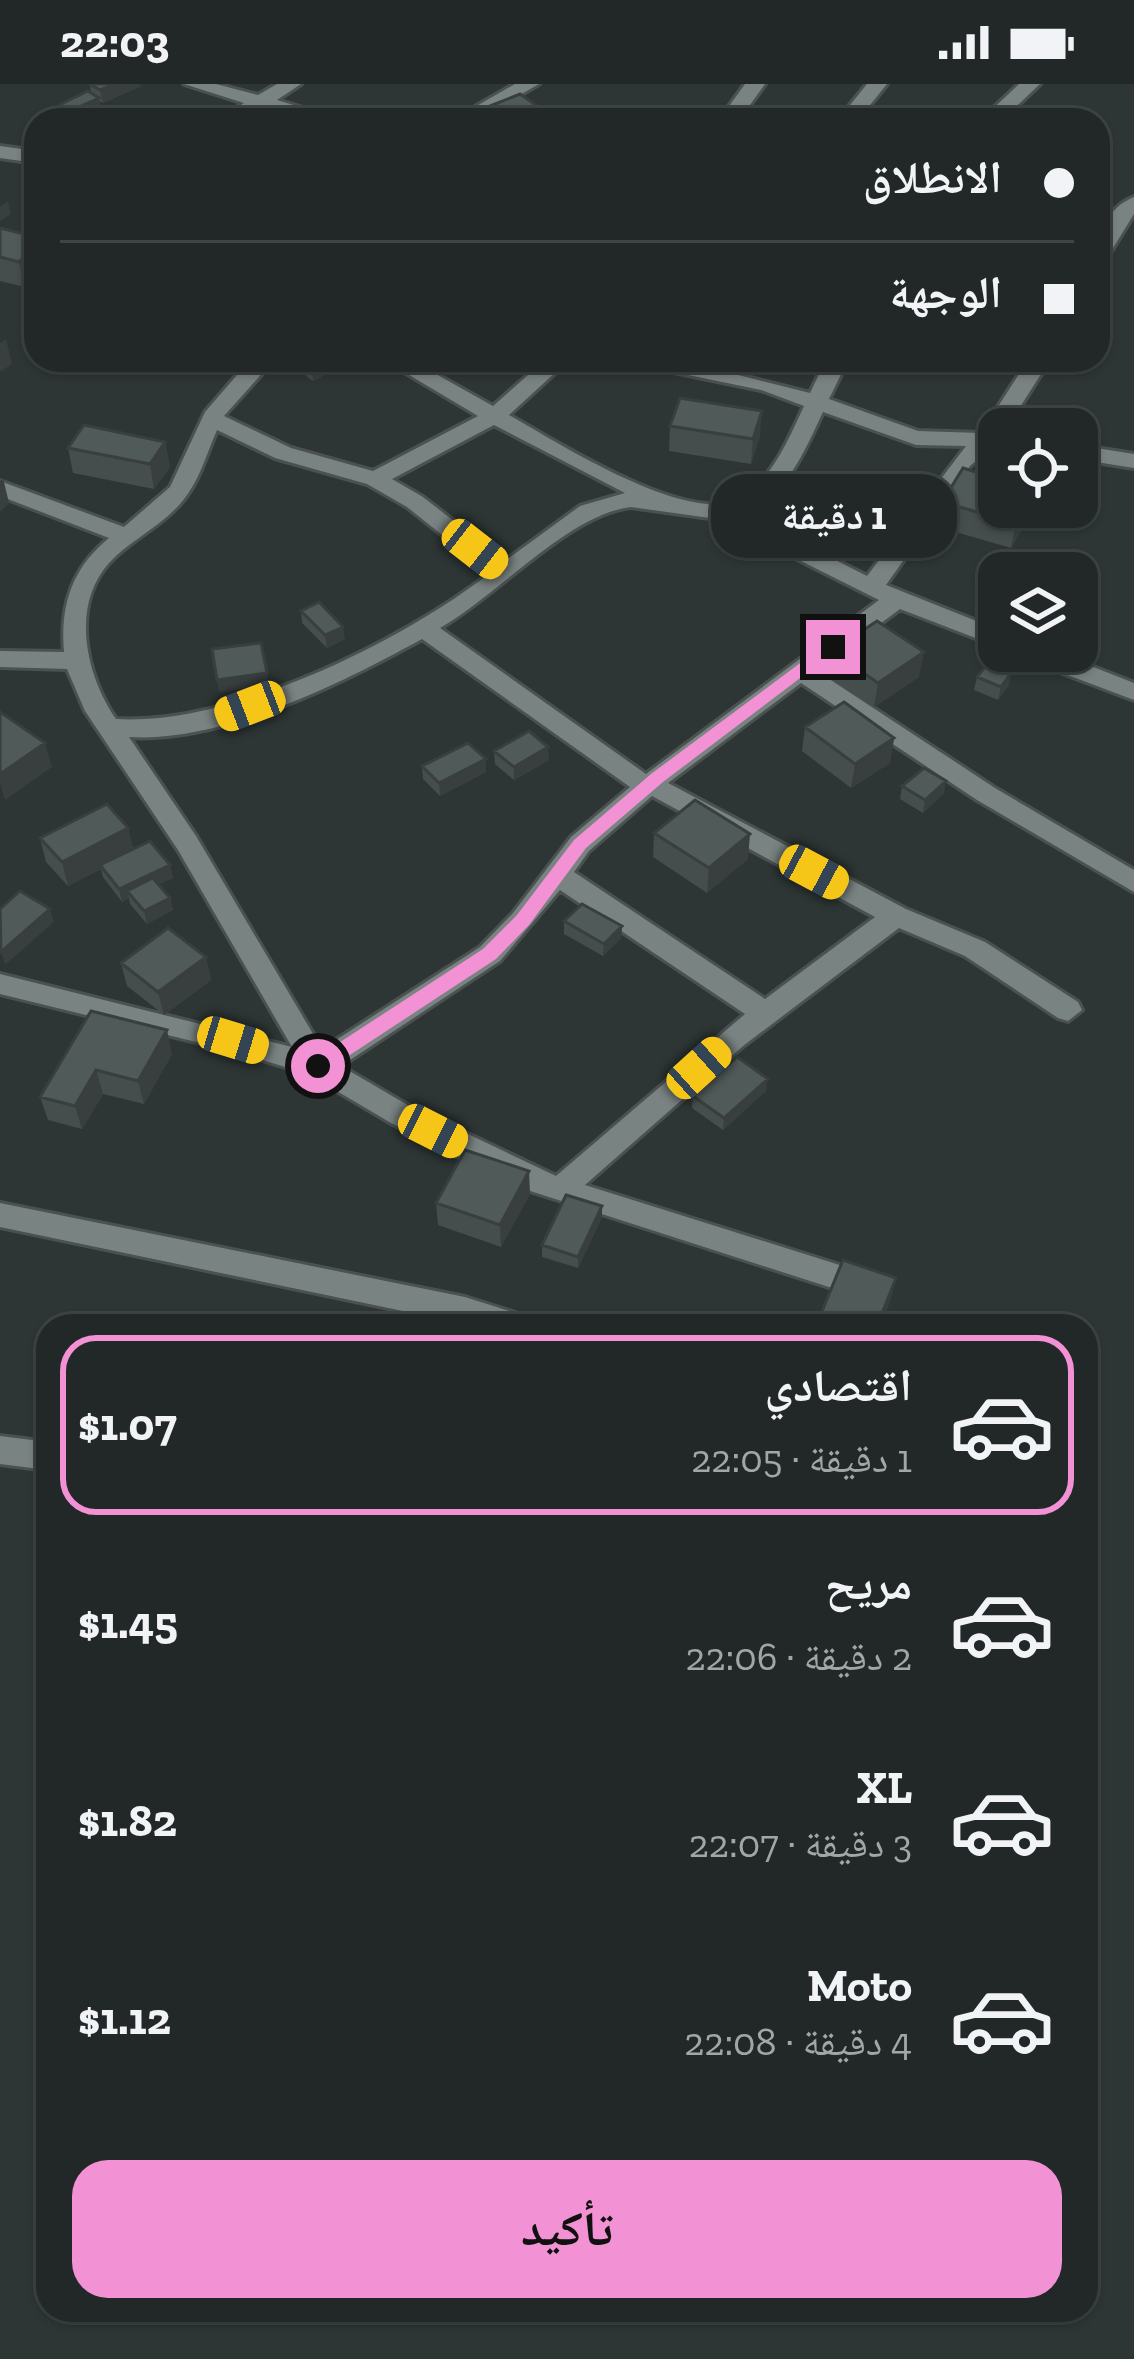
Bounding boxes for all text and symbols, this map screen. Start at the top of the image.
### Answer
text: 22:03 [60,15,169,69]
text: الانطلاق [863,151,1002,205]
text: الوجهة [889,266,1002,320]
map controls [978,408,1098,672]
button: locate [978,408,1098,528]
callout: 1 دقيقة [710,473,956,557]
text: 1 دقيقة [782,492,886,539]
car [436,513,514,585]
button: layers [978,552,1098,672]
route end [806,620,860,674]
car [210,676,290,736]
car [774,839,854,905]
car [193,1012,273,1068]
car [660,1031,738,1105]
route start [291,1039,345,1093]
car [393,1099,473,1163]
text: اقتصادي [765,1359,912,1413]
icon: car [948,1371,1056,1479]
text: $1.07 [78,1398,177,1452]
text: 1 دقيقة · 22:05 [691,1435,912,1482]
text: مريح [825,1557,912,1611]
icon: car [948,1569,1056,1677]
text: $1.45 [78,1596,178,1650]
text: 2 دقيقة · 22:06 [685,1633,912,1680]
text: XL [857,1761,912,1815]
icon: car [948,1767,1056,1875]
text: $1.82 [78,1794,177,1848]
text: 3 دقيقة · 22:07 [689,1820,912,1867]
text: Moto [807,1959,912,2013]
icon: car [948,1965,1056,2073]
text: $1.12 [78,1992,171,2046]
text: 4 دقيقة · 22:08 [684,2018,912,2065]
button: تأكيد [72,2160,1062,2298]

